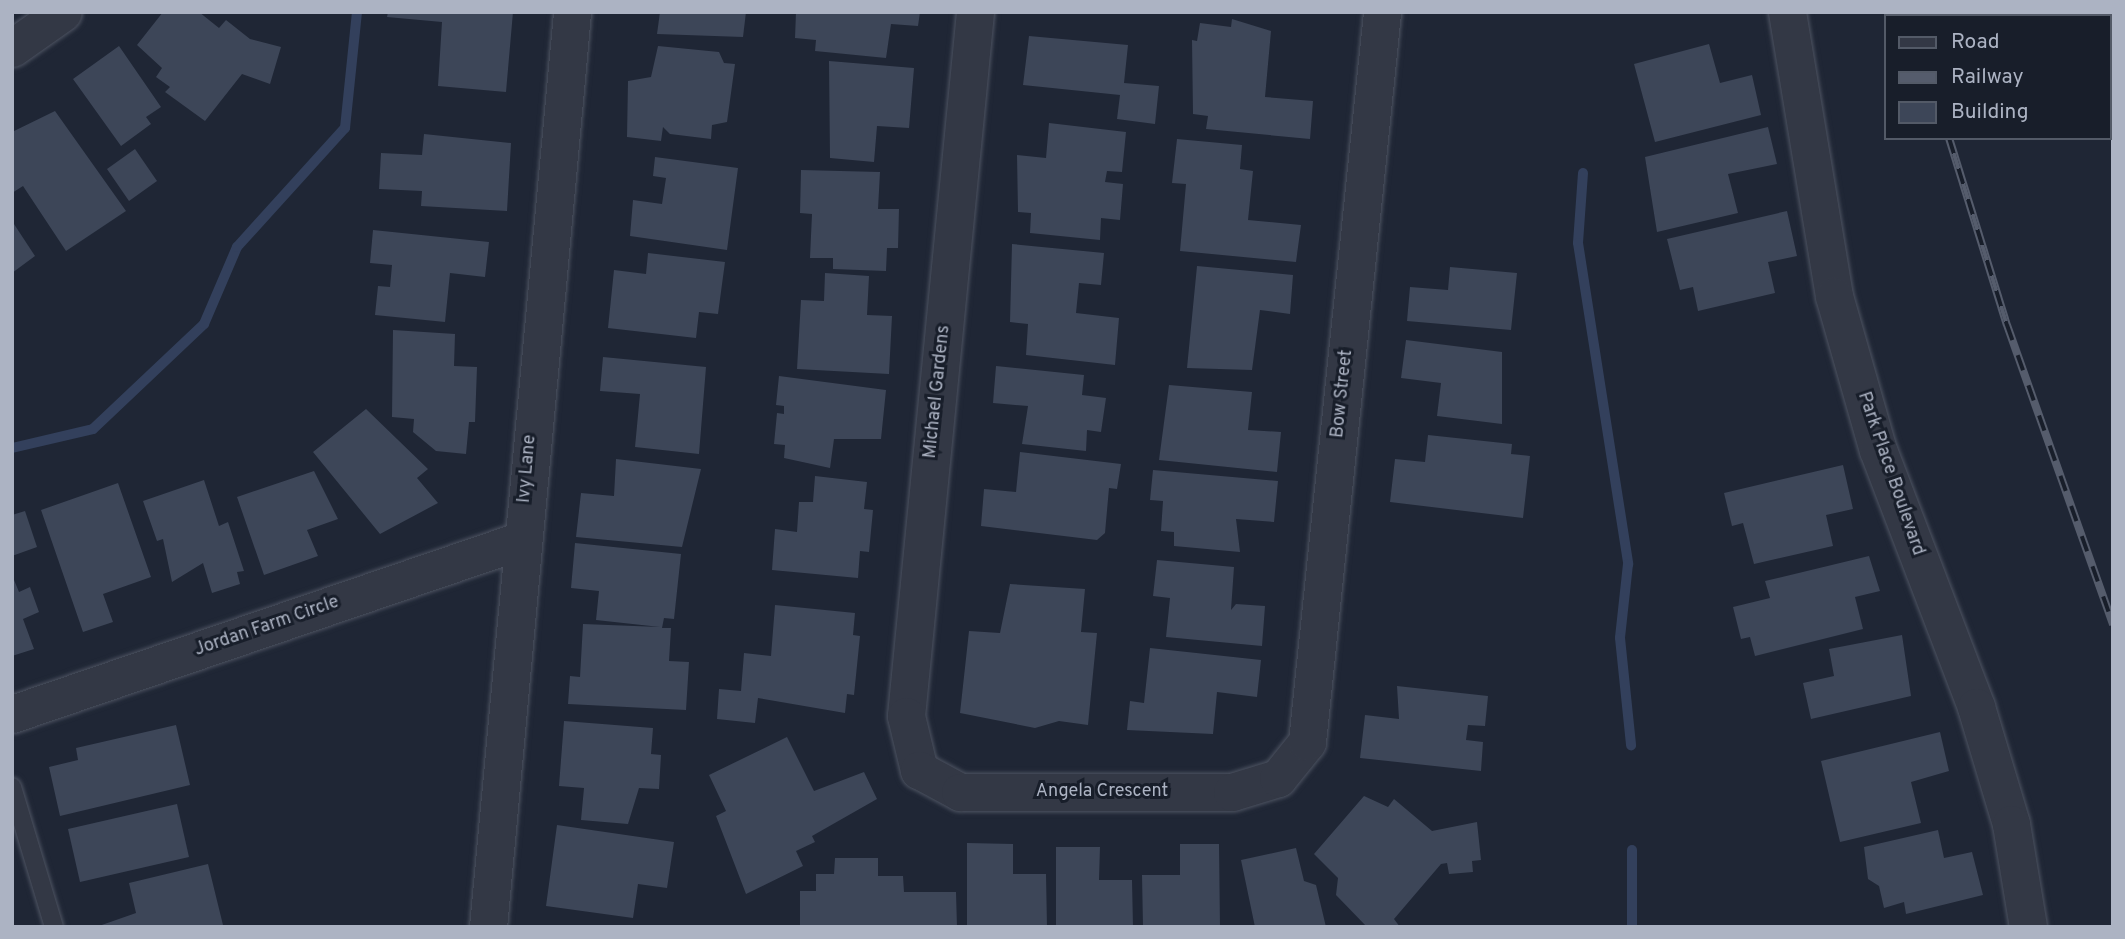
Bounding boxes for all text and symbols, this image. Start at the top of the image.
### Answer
legend [1884,14,2111,140]
text: Road [1951,29,2000,56]
text: Railway [1951,64,2024,91]
text: Building [1951,99,2029,126]
street label: Michael Gardens [920,324,956,460]
street label: Bow Street [1328,349,1358,439]
street label: Park Place Boulevard [1852,389,1928,559]
street label: Ivy Lane [514,434,542,504]
street label: Jordan Farm Circle [192,592,342,662]
street label: Angela Crescent [1036,781,1168,803]

